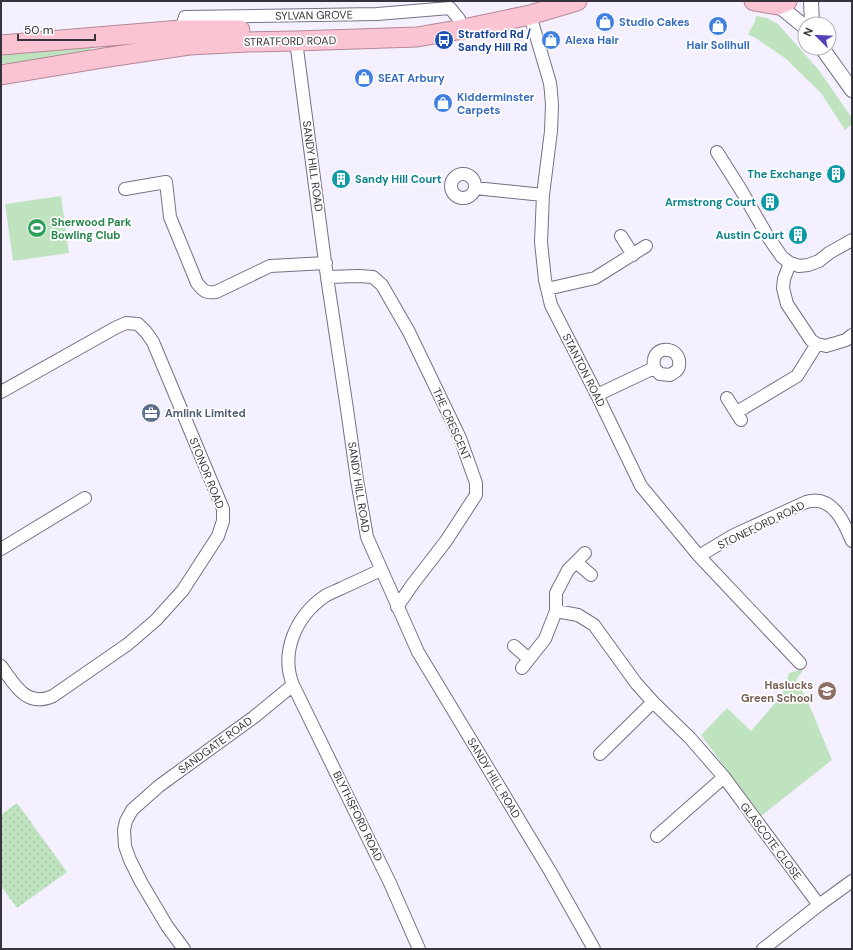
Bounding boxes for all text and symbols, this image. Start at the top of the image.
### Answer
street label: SYLVAN GROVE [275,7,353,23]
shop icon: Studio Cakes [594,11,616,33]
place label: Studio Cakes [619,15,690,29]
shop icon: Hair Solihull [707,15,729,37]
scale bar [18,16,95,42]
north arrow [797,16,837,56]
text: 50 m [24,22,53,38]
text: N [800,25,816,38]
place label: Stratford Rd / Sandy Hill Rd [458,27,531,54]
bus stop icon: Stratford Rd / Sandy Hill Rd [433,29,455,51]
shop icon: Alexa Hair [540,29,562,51]
street label: STRATFORD ROAD [244,33,337,49]
place label: Alexa Hair [565,33,619,47]
place label: Hair Solihull [686,38,750,52]
shop icon: SEAT Arbury [353,67,375,89]
place label: SEAT Arbury [378,71,445,85]
place label: Kidderminster Carpets [457,90,535,117]
shop icon: Kidderminster Carpets [432,92,454,114]
street label: SANDY HILL ROAD [300,120,326,213]
building icon: The Exchange [825,163,847,185]
place label: The Exchange [747,167,822,181]
building icon: Sandy Hill Court [330,168,352,190]
place label: Sandy Hill Court [355,172,442,186]
building icon: Armstrong Court [759,191,781,213]
place label: Armstrong Court [665,195,756,209]
place label: Sherwood Park Bowling Club [51,215,132,242]
sports icon: Sherwood Park Bowling Club [26,217,48,239]
building icon: Austin Court [787,224,809,246]
place label: Austin Court [716,228,784,242]
street label: STANTON ROAD [559,331,609,409]
street label: THE CRESCENT [430,386,474,462]
office icon: Amlink Limited [140,402,162,424]
place label: Amlink Limited [165,406,246,420]
street label: STONOR ROAD [186,435,228,511]
street label: SANDY HILL ROAD [345,441,373,534]
street label: STONEFORD ROAD [715,498,807,552]
place label: Haslucks Green School [741,678,813,705]
school or university icon: Haslucks Green School [816,680,838,702]
street label: SANDGATE ROAD [175,713,255,777]
street label: SANDY HILL ROAD [464,735,524,821]
street label: BLYTHSFORD ROAD [330,769,386,864]
street label: GLASCOTE CLOSE [737,800,805,882]

